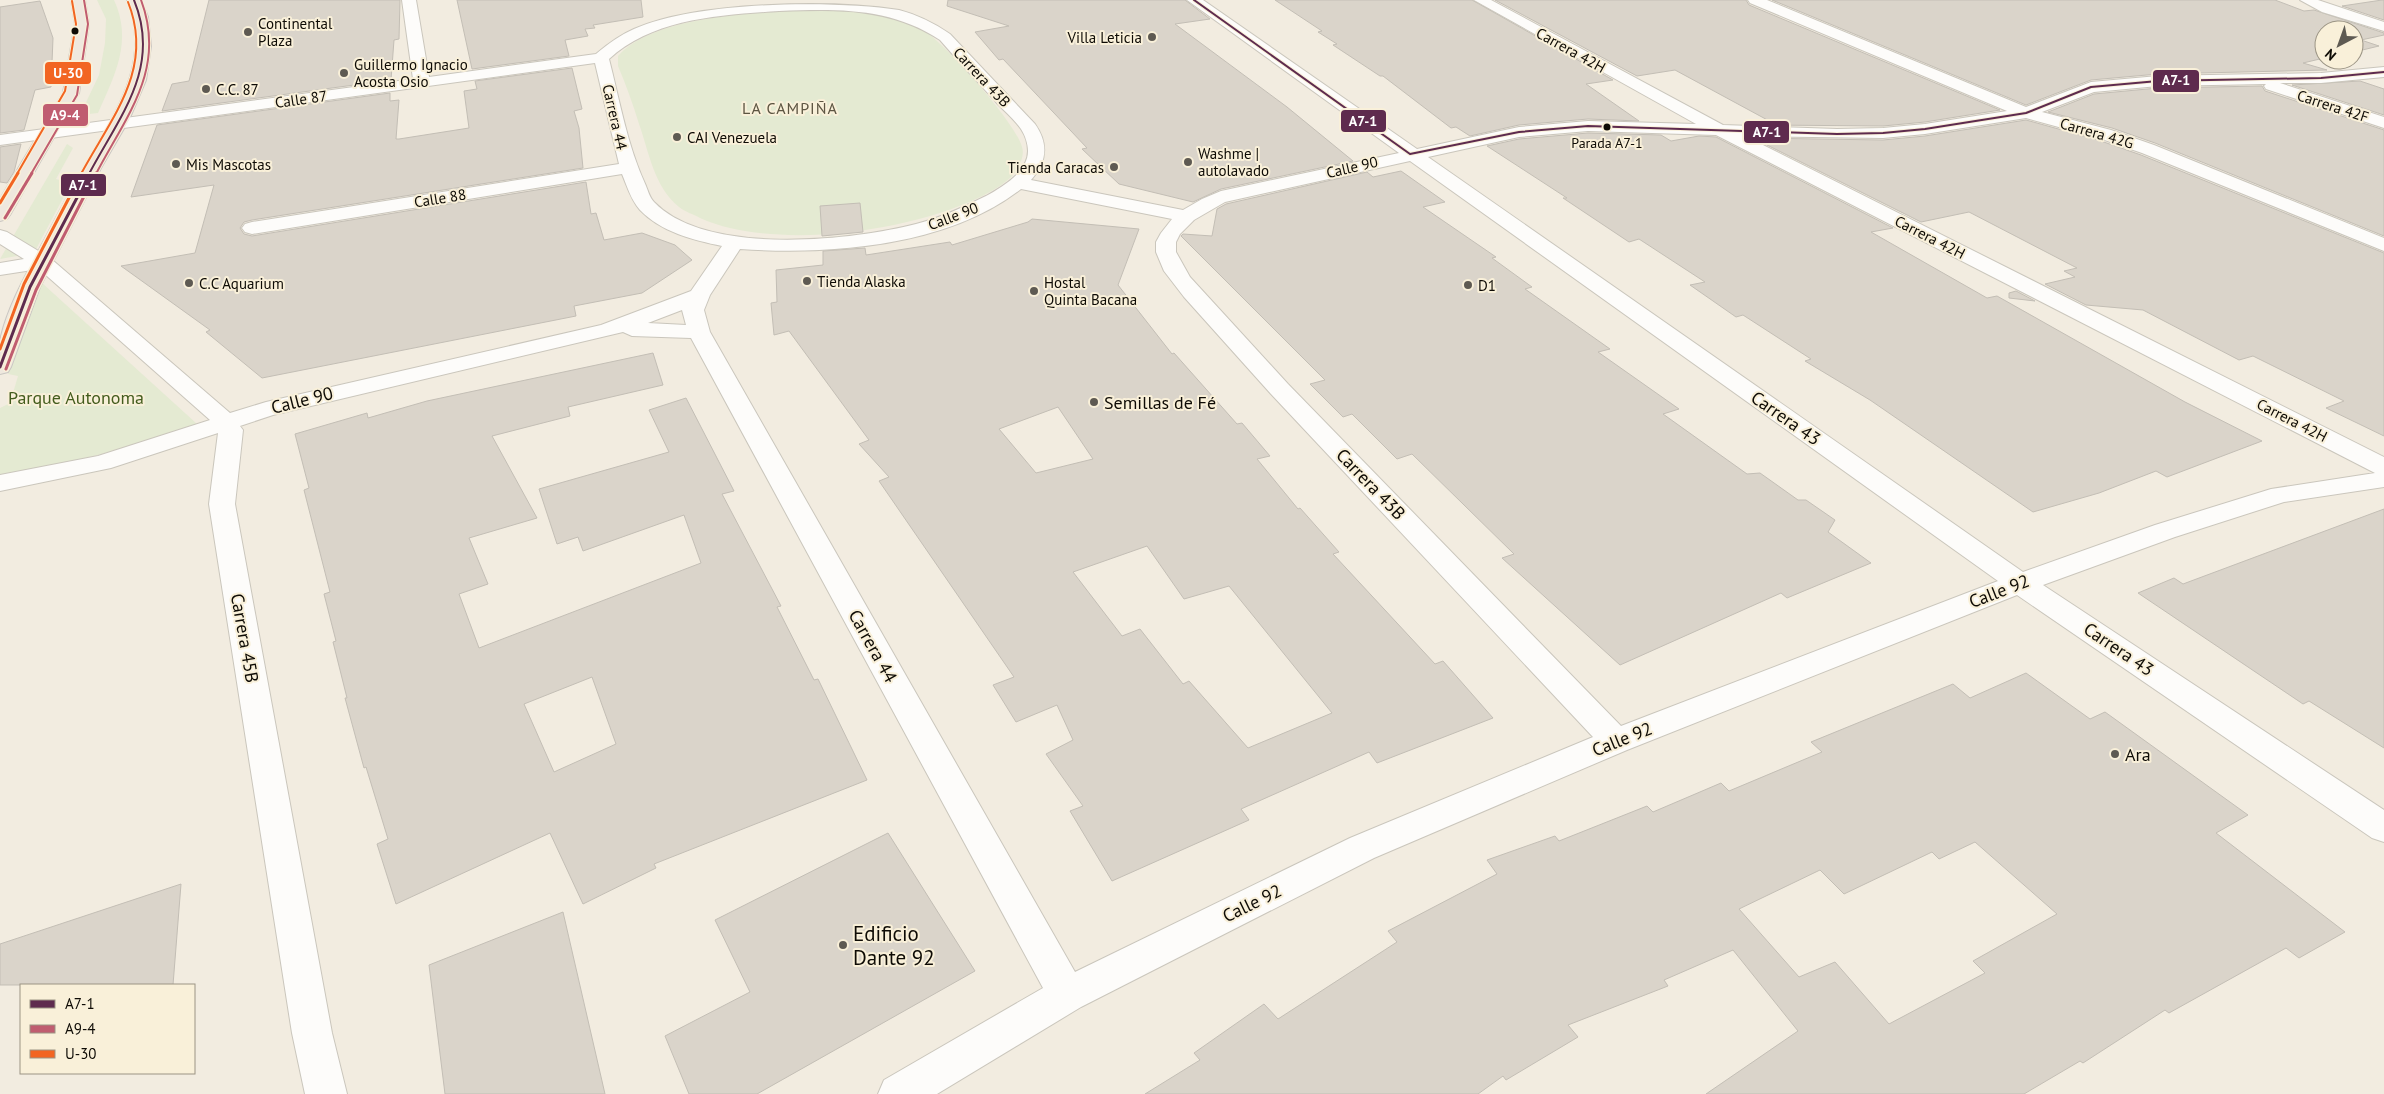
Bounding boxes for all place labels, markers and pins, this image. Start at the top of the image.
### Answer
place label: Continental Plaza [258,14,333,50]
unlabelled marker [70,26,80,36]
marker: Continental Plaza [242,26,254,38]
place label: Villa Leticia [1066,28,1142,47]
marker: Villa Leticia [1146,31,1158,43]
place label: Guillermo Ignacio Acosta Osio [354,55,468,91]
marker: Guillermo Ignacio Acosta Osio [338,67,350,79]
place label: C.C. 87 [216,80,259,99]
marker: C.C. 87 [200,83,212,95]
marker: Parada A7-1 [1602,122,1612,132]
place label: CAI Venezuela [687,128,777,147]
marker: CAI Venezuela [671,131,683,143]
place label: Parada A7-1 [1571,134,1643,152]
place label: Washme | autolavado [1198,144,1269,180]
place label: Mis Mascotas [186,155,271,174]
marker: Washme | autolavado [1182,156,1194,168]
marker: Mis Mascotas [170,158,182,170]
place label: Tienda Caracas [1008,158,1104,177]
marker: Tienda Caracas [1108,161,1120,173]
place label: Tienda Alaska [817,272,906,291]
place label: Hostal Quinta Bacana [1044,273,1137,309]
place label: C.C Aquarium [199,274,284,293]
marker: Tienda Alaska [801,275,813,287]
place label: D1 [1478,276,1496,295]
marker: C.C Aquarium [183,277,195,289]
marker: D1 [1462,279,1474,291]
marker: Hostal Quinta Bacana [1028,285,1040,297]
place label: Semillas de Fé [1104,391,1216,414]
marker: Semillas de Fé [1088,396,1100,408]
place label: Ara [2125,743,2151,766]
marker: Ara [2109,748,2121,760]
place label: Edificio Dante 92 [853,920,935,971]
marker: Edificio Dante 92 [837,939,849,951]

